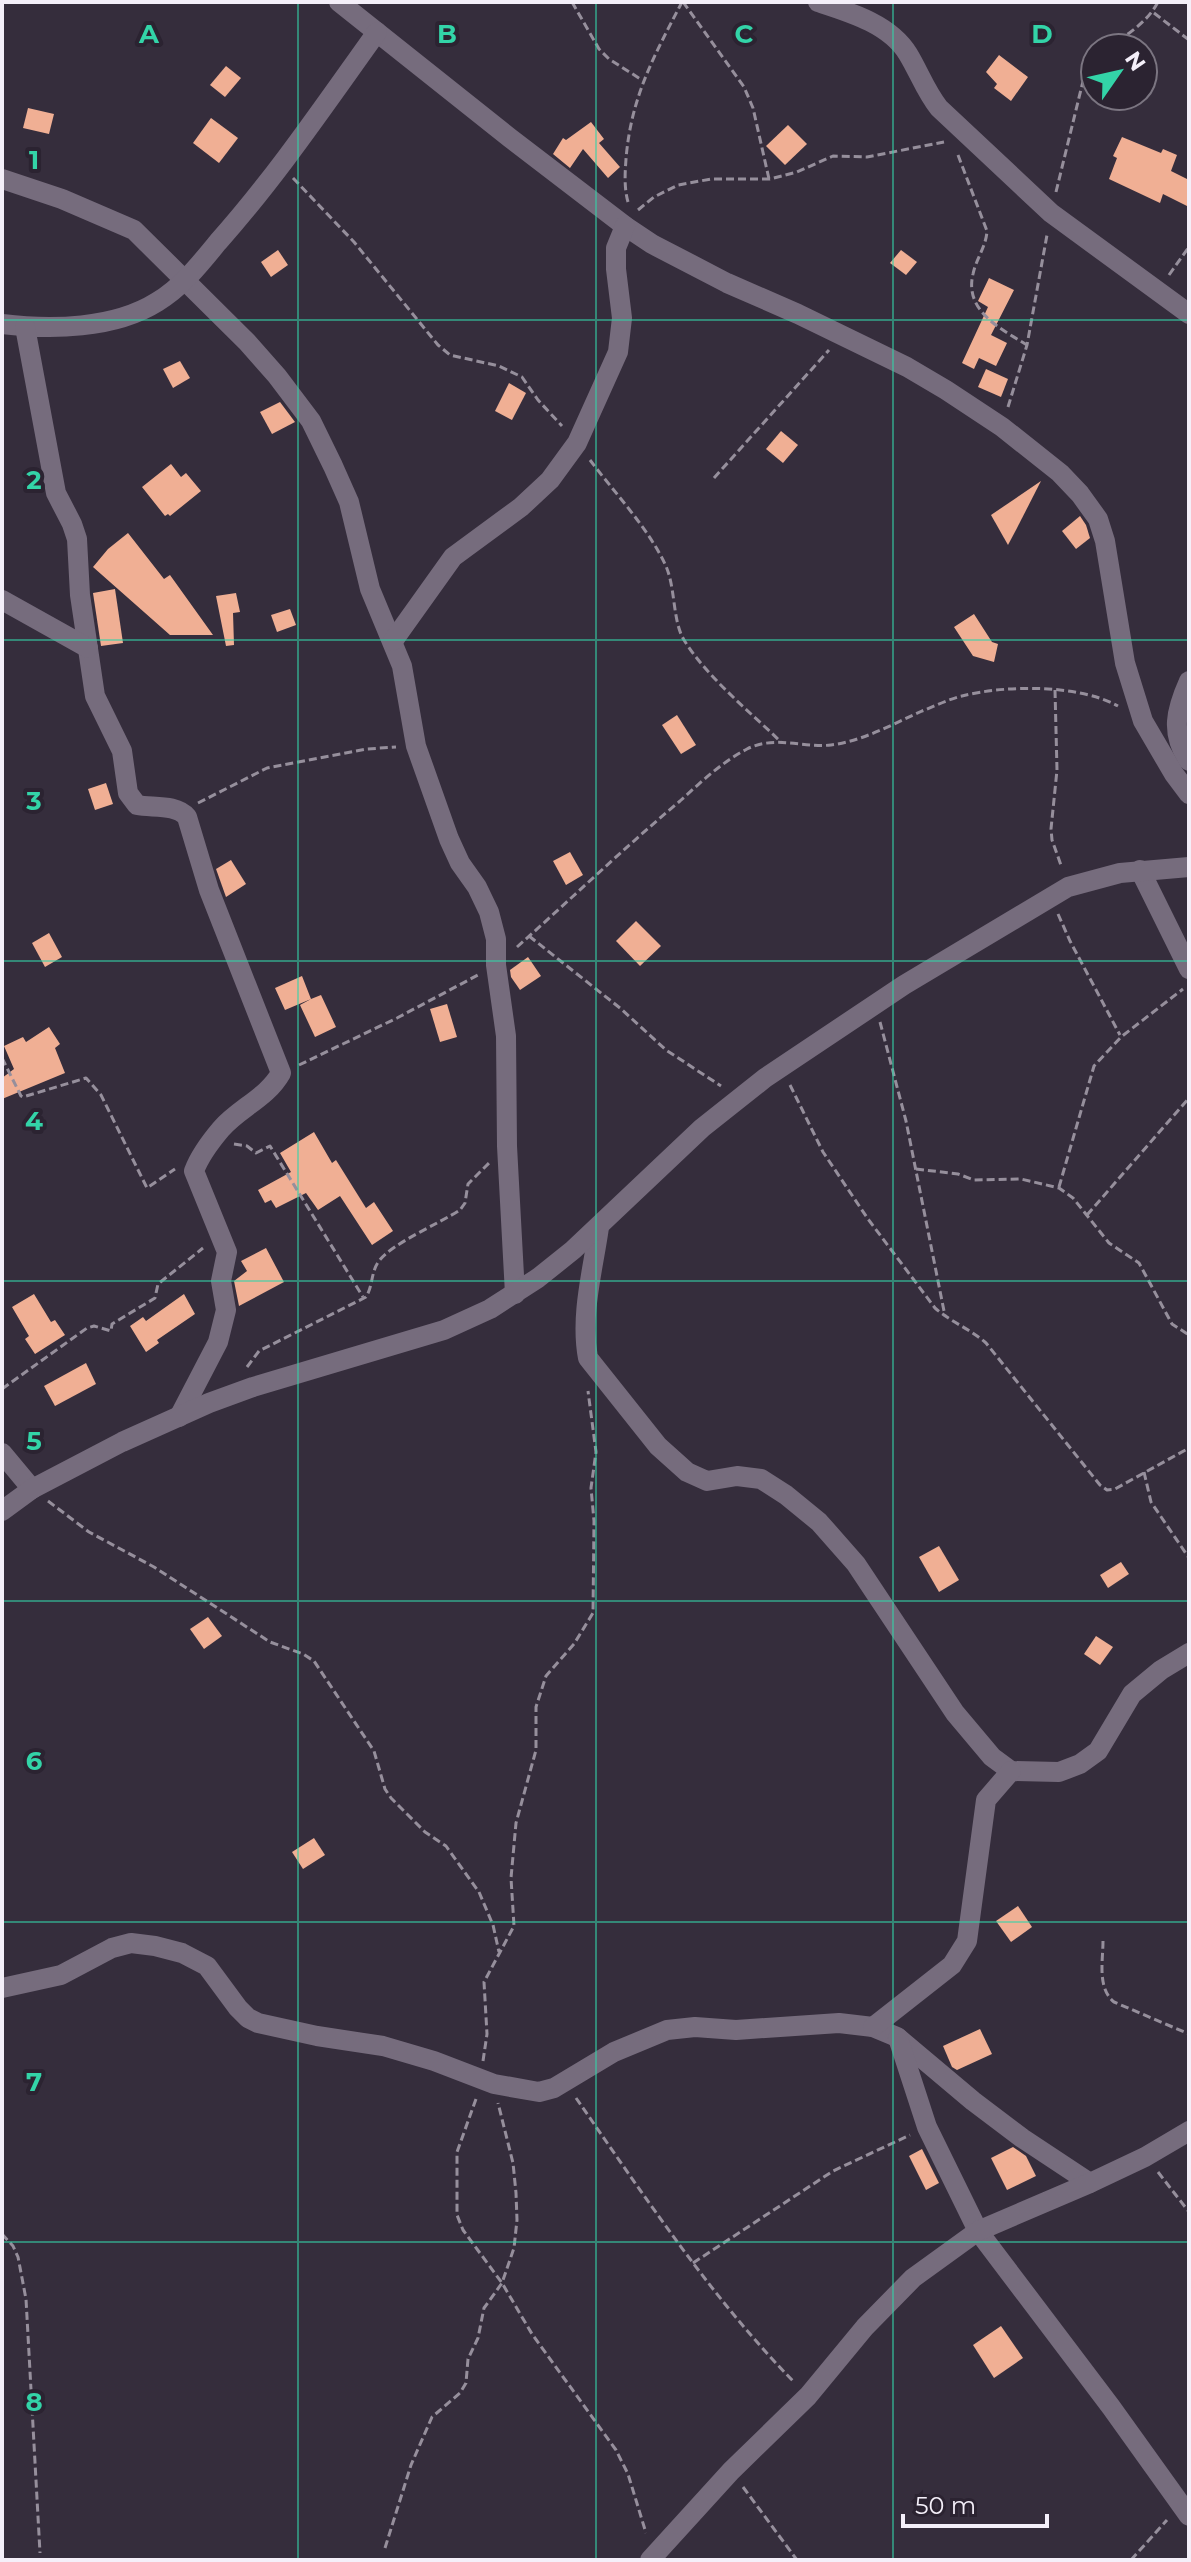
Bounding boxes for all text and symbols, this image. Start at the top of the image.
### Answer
text: A [138,18,160,50]
text: B [437,18,457,50]
text: C [735,18,754,50]
text: D [1031,18,1053,50]
north arrow [1079,32,1159,112]
text: N [1119,46,1151,76]
text: 1 [29,144,39,176]
text: 2 [26,464,42,496]
text: 3 [25,785,42,817]
text: 4 [25,1105,43,1137]
text: 5 [26,1425,42,1457]
text: 6 [26,1745,43,1777]
text: 7 [26,2066,42,2098]
text: 8 [25,2386,43,2418]
scale bar [903,2478,1047,2528]
text: 50 m [915,2491,976,2520]

